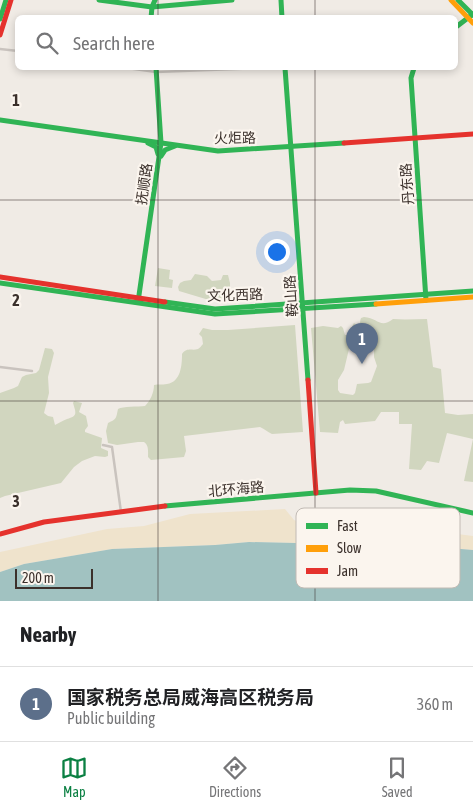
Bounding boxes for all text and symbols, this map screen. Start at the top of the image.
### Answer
search box [15,15,458,70]
icon: search [33,29,61,57]
text: Search here [73,32,155,54]
text: 1 [12,91,20,109]
street label: 火炬路 [214,130,256,146]
street label: 抚顺路 [133,162,155,206]
street label: 丹东路 [398,162,416,206]
your location [264,239,290,265]
street label: 鞍山路 [282,274,300,318]
street label: 文化西路 [207,286,263,304]
text: 2 [12,291,20,309]
pin: 1 [346,323,378,364]
street label: 北环海路 [207,479,265,499]
text: 3 [12,492,20,510]
legend [296,508,460,588]
text: Fast [337,518,358,534]
text: Slow [337,540,362,556]
text: Jam [337,563,358,579]
scale bar [15,566,92,589]
text: 200 m [22,570,54,586]
text: Nearby [20,622,76,646]
text: 国家税务总局威海高区税务局 [67,686,314,708]
text: 1 [32,695,40,713]
text: 360 m [417,695,453,713]
text: Public building [67,709,155,727]
tab: Map [60,754,88,800]
tab: Directions [209,754,261,800]
tab: Saved [382,754,413,800]

